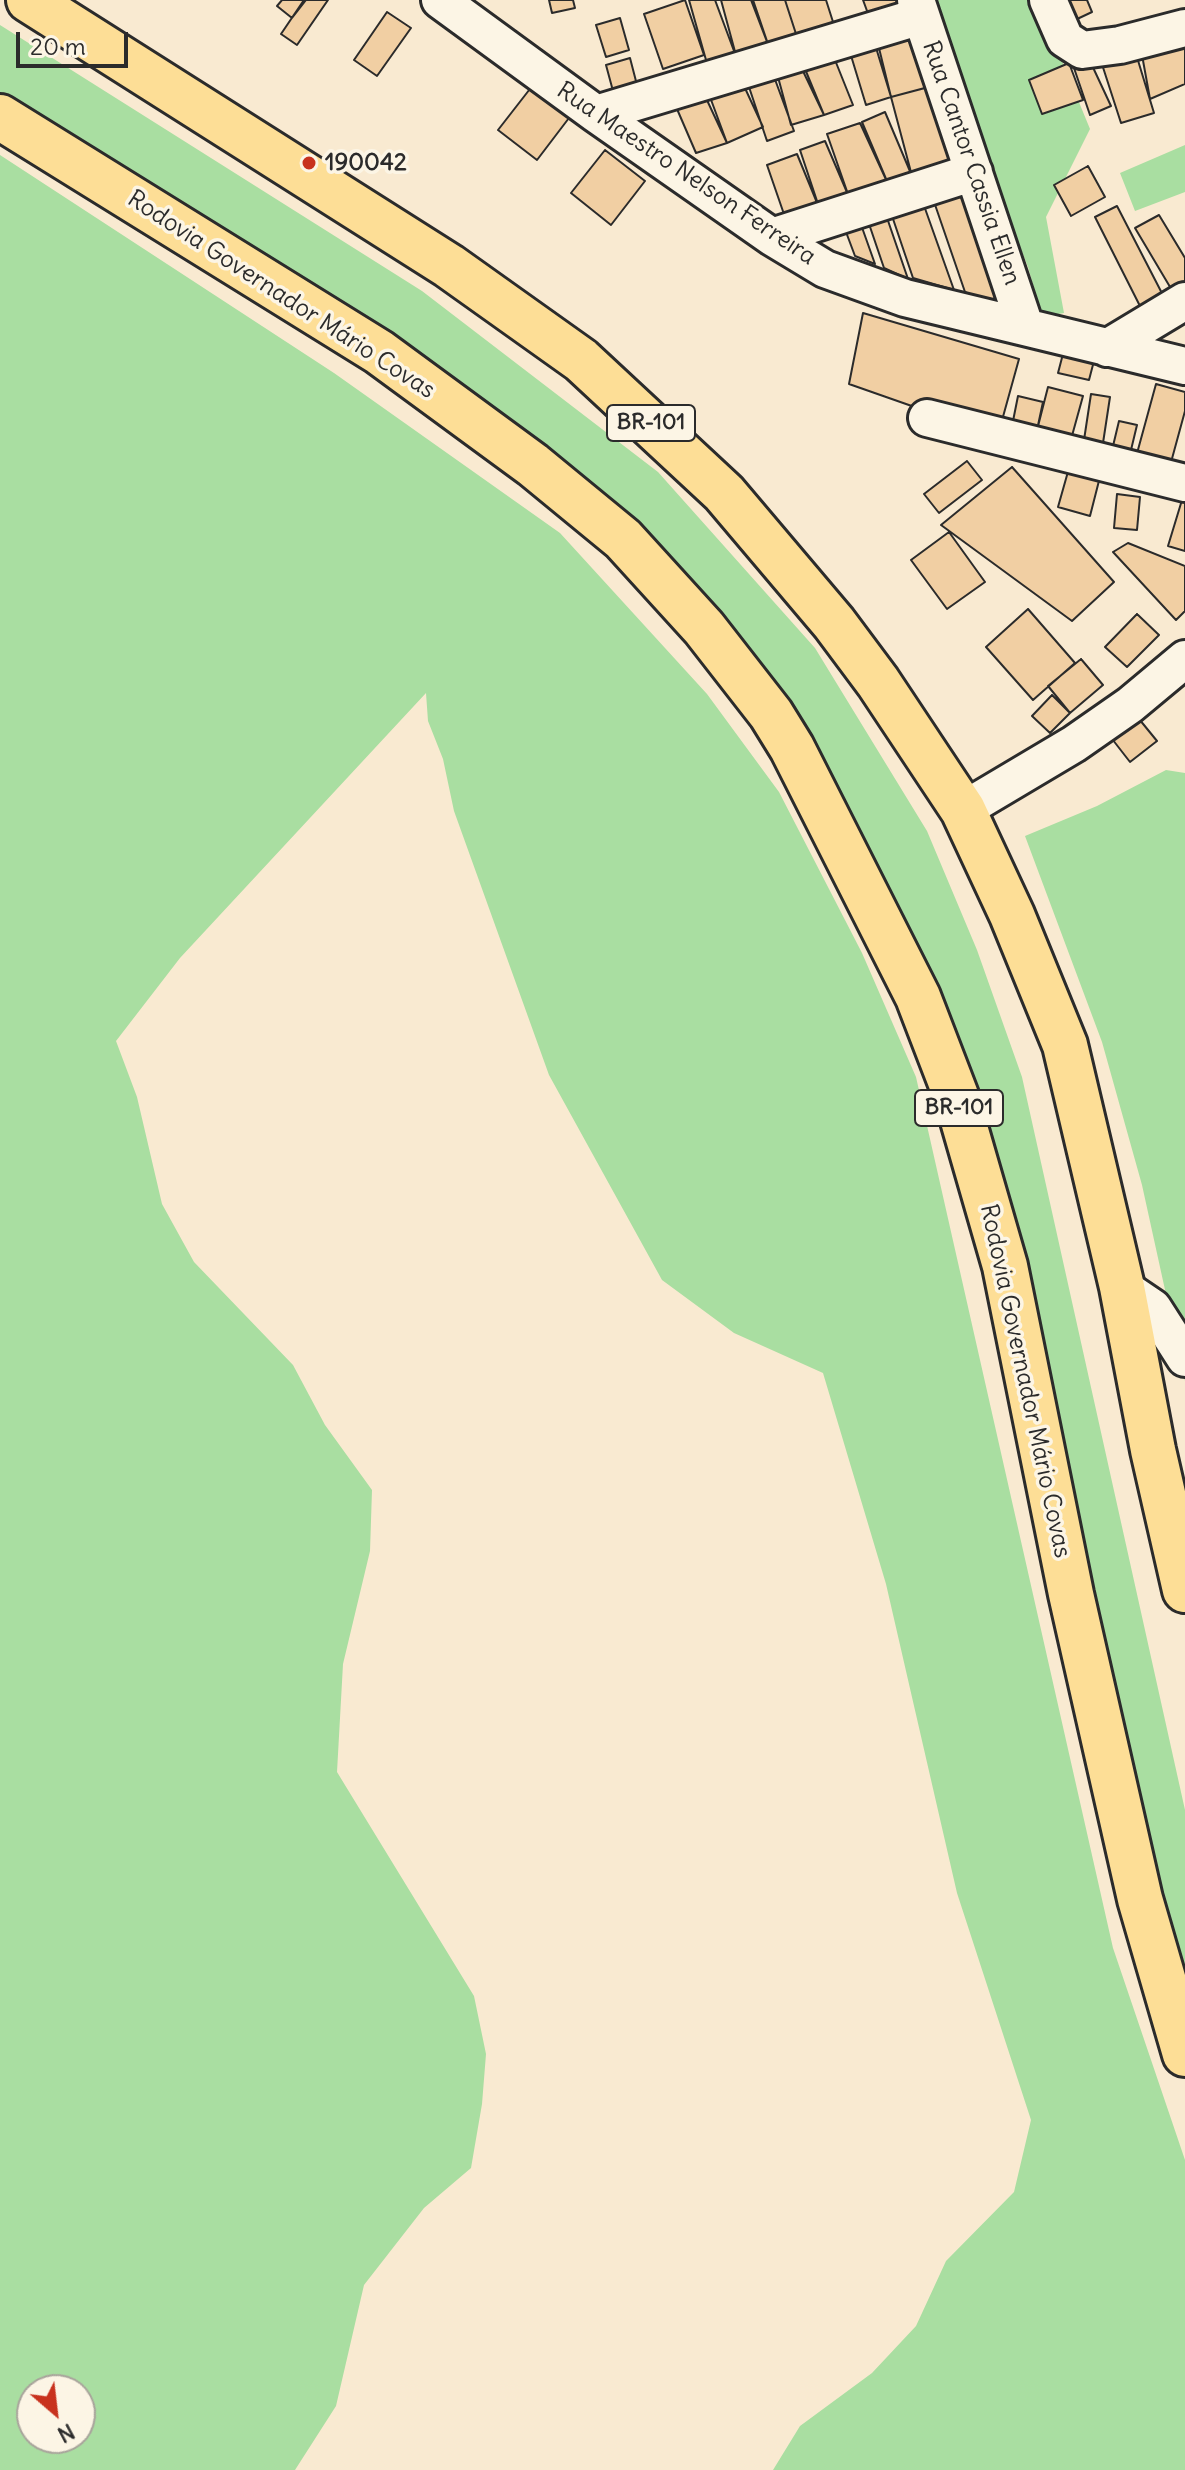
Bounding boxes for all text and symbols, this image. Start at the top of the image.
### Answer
scale bar [20,16,132,66]
text: 20 m [30,31,86,61]
street label: Rua Cantor Cassia Ellen [916,37,1026,289]
street label: Rua Maestro Nelson Ferreira [551,76,821,272]
place label: 190042 [325,149,407,177]
marker: 190042 [300,154,318,172]
street label: Rodovia Governador Mário Covas [122,185,440,405]
road number: BR-101 [607,405,695,441]
road number: BR-101 [915,1090,1003,1126]
street label: Rodovia Governador Mário Covas [973,1201,1077,1561]
north arrow [16,2374,96,2454]
text: N [53,2417,80,2449]

